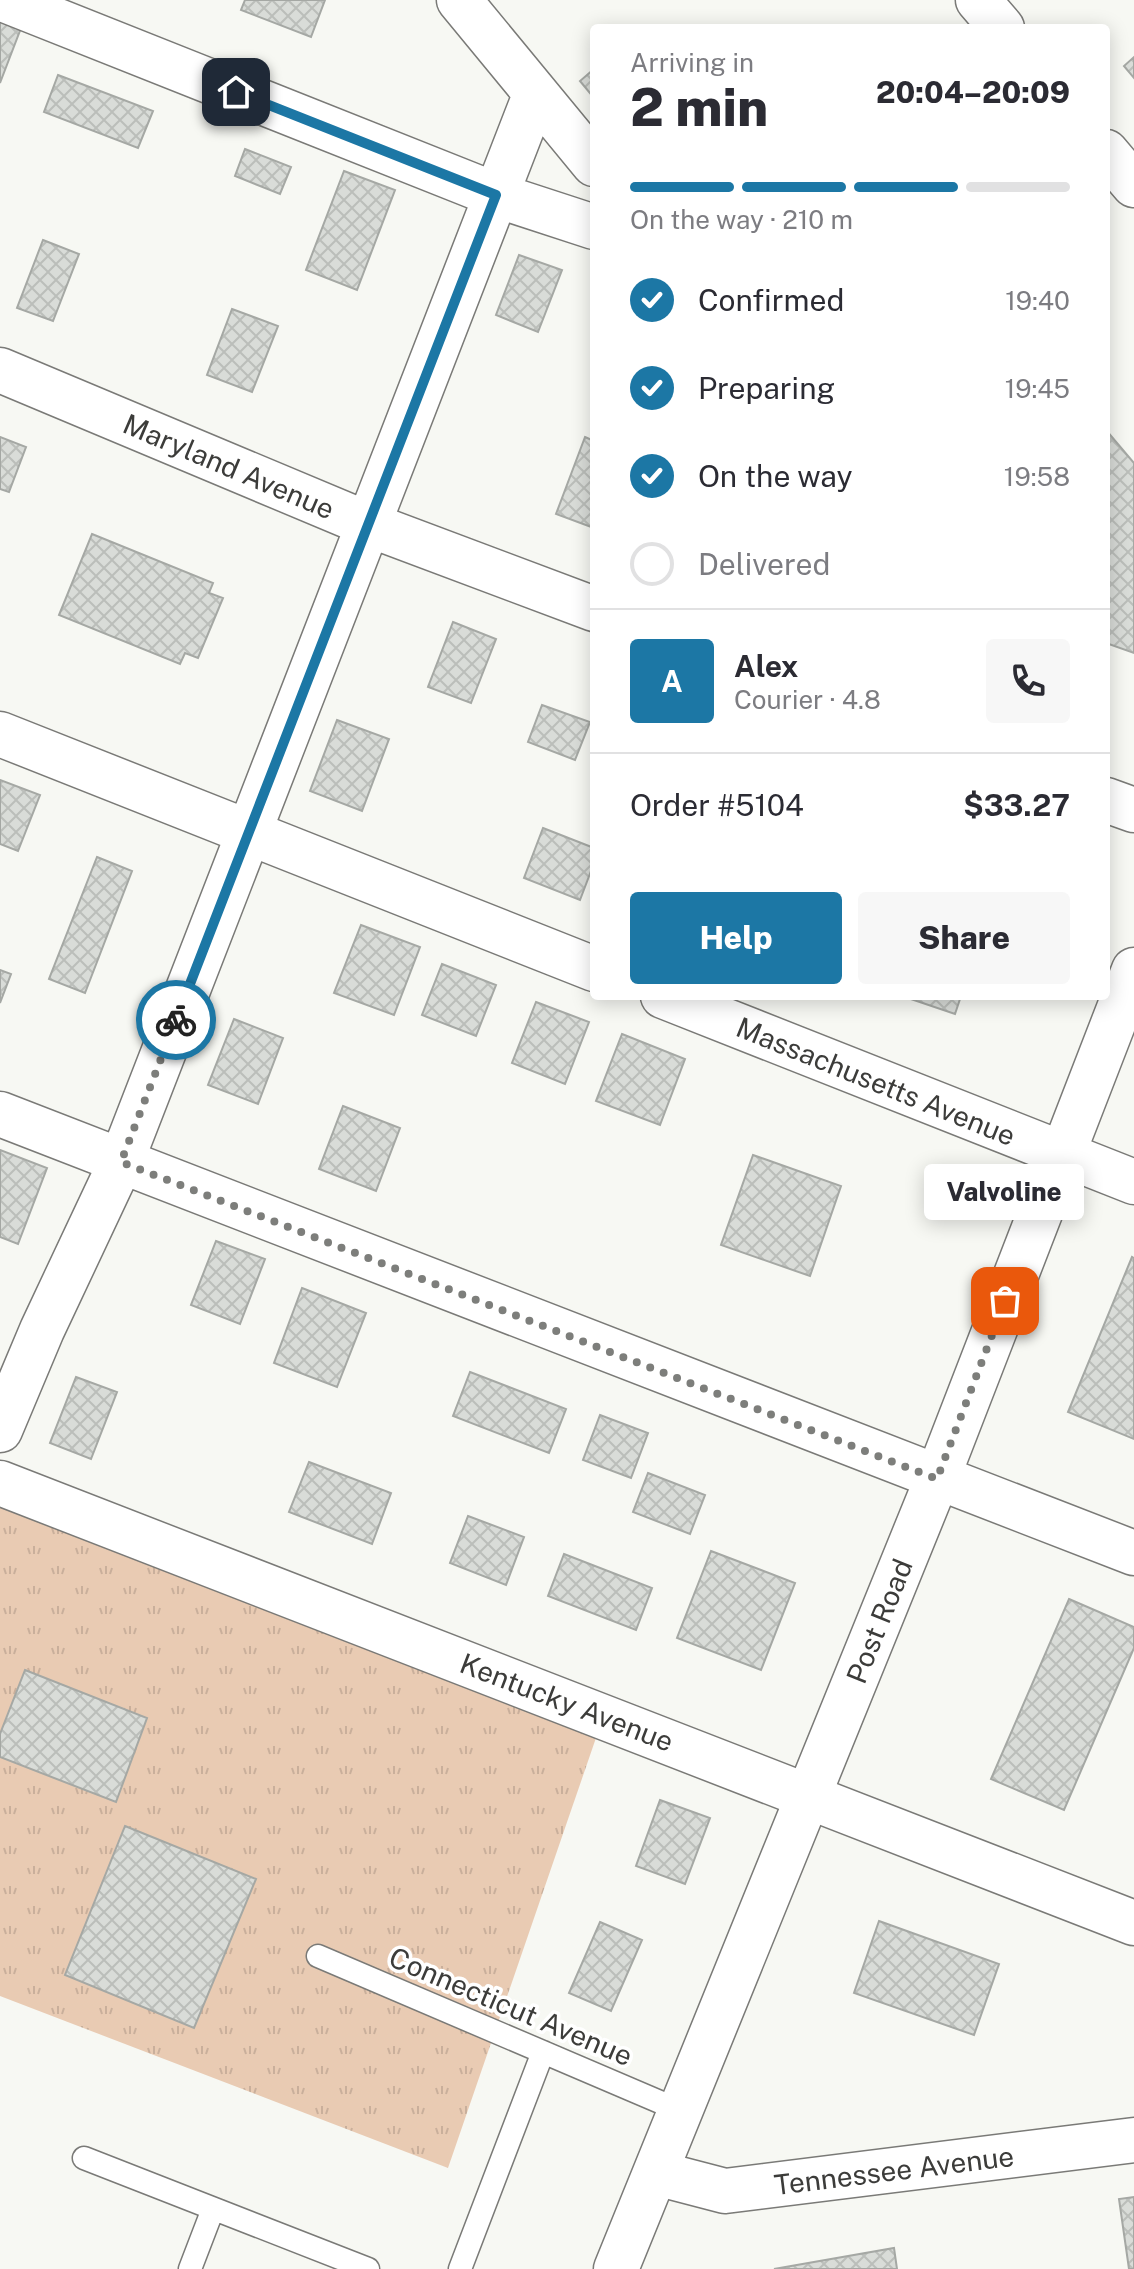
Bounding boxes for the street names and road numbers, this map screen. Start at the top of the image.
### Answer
street label: Maryland Avenue [118,407,340,525]
street label: Massachusetts Avenue [732,1010,1020,1152]
street label: Post Road [839,1554,919,1688]
street label: Kentucky Avenue [456,1646,678,1758]
street label: Connecticut Avenue [384,1940,638,2072]
street label: Tennessee Avenue [772,2139,1016,2201]

